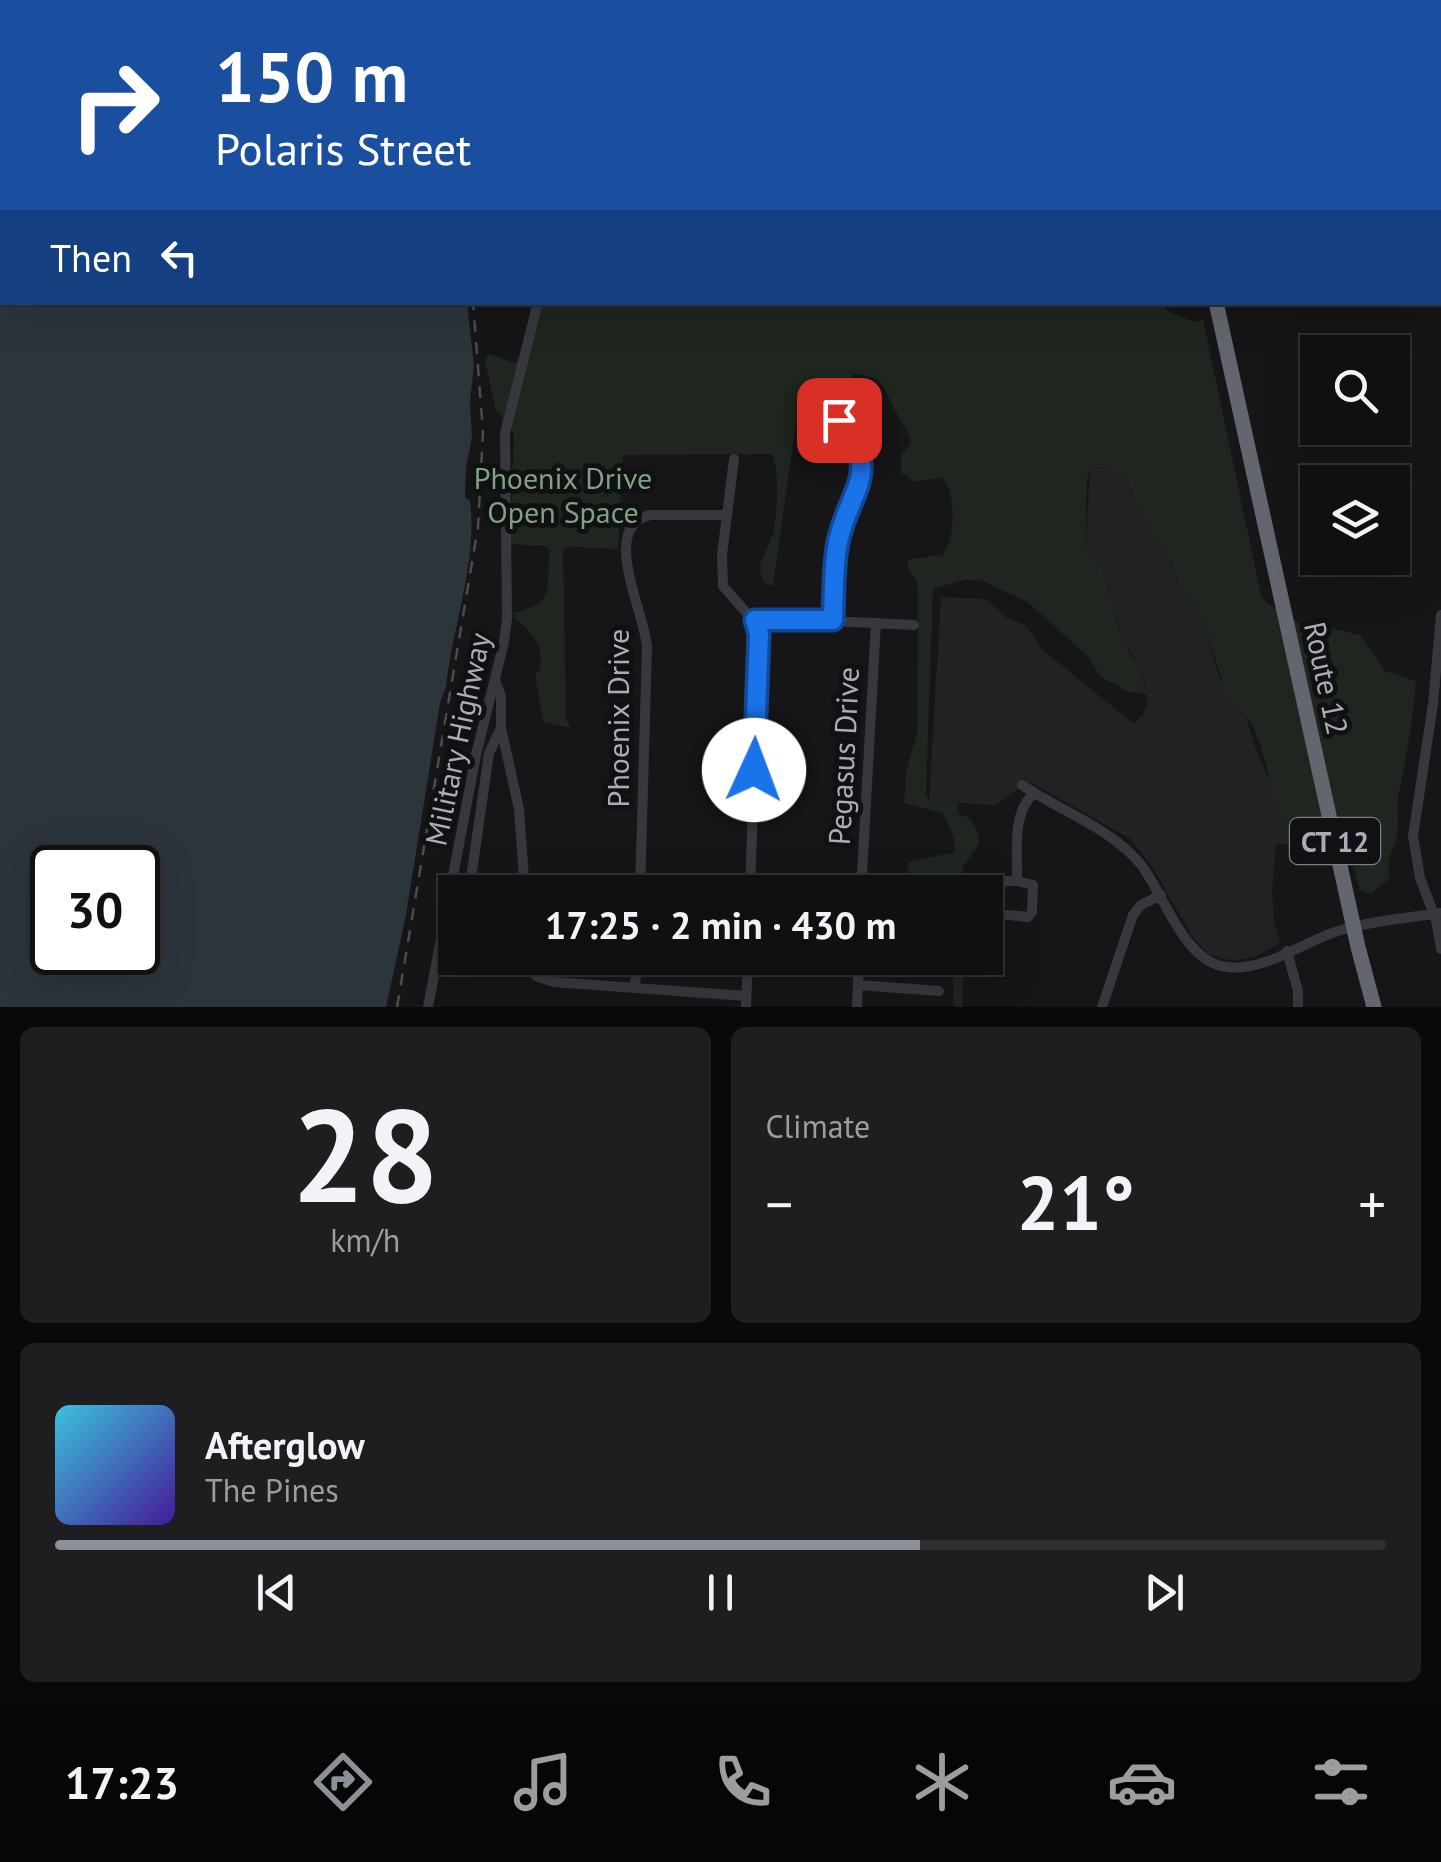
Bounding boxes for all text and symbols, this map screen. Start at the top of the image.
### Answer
text: 150 m [215,31,408,121]
icon: right [50,40,180,170]
text: Polaris Street [215,119,471,177]
icon: left [152,230,207,285]
text: Then [50,233,132,282]
map controls [1300,335,1410,575]
button: search [1300,335,1410,445]
pin [797,378,882,463]
icon: arrive [812,393,867,448]
park label: Phoenix Drive Open Space [474,458,652,531]
button: layers [1300,465,1410,575]
street label: Route 12 [1296,618,1358,738]
street label: Military Highway [415,629,499,849]
street label: Phoenix Drive [598,629,637,807]
street label: Pegasus Drive [819,666,867,846]
position arrow [702,718,806,822]
road number: CT 12 [1290,818,1380,864]
speed limit sign: 30 [30,845,160,975]
text: 17:25 · 2 min · 430 m [545,900,896,949]
text: 28 [292,1070,439,1238]
text: Climate [766,1105,870,1147]
text: 21° [1017,1154,1135,1251]
text: − [766,1168,793,1239]
text: + [1358,1168,1386,1239]
text: km/h [330,1219,400,1261]
text: Afterglow [205,1420,365,1469]
text: The Pines [205,1469,339,1511]
icon: previous [249,1565,304,1620]
icon: pause [693,1565,748,1620]
icon: next [1137,1565,1192,1620]
icon: directions [308,1747,378,1817]
icon: music [508,1747,578,1817]
icon: phone [708,1747,778,1817]
icon: climate [907,1747,977,1817]
icon: car [1107,1747,1177,1817]
icon: filters [1306,1747,1376,1817]
text: 17:23 [65,1753,179,1811]

